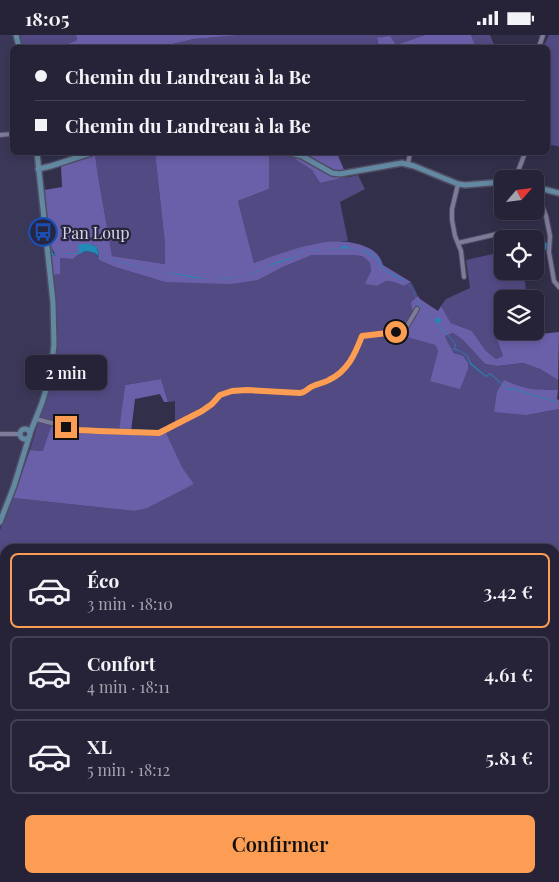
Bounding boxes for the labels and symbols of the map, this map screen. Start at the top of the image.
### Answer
north arrow [494,170,544,220]
bus stop icon: Pan Loup [28,217,58,247]
place label: Pan Loup [62,222,130,243]
route start [385,321,407,343]
callout: 2 min [25,355,107,389]
route end [55,416,77,438]

